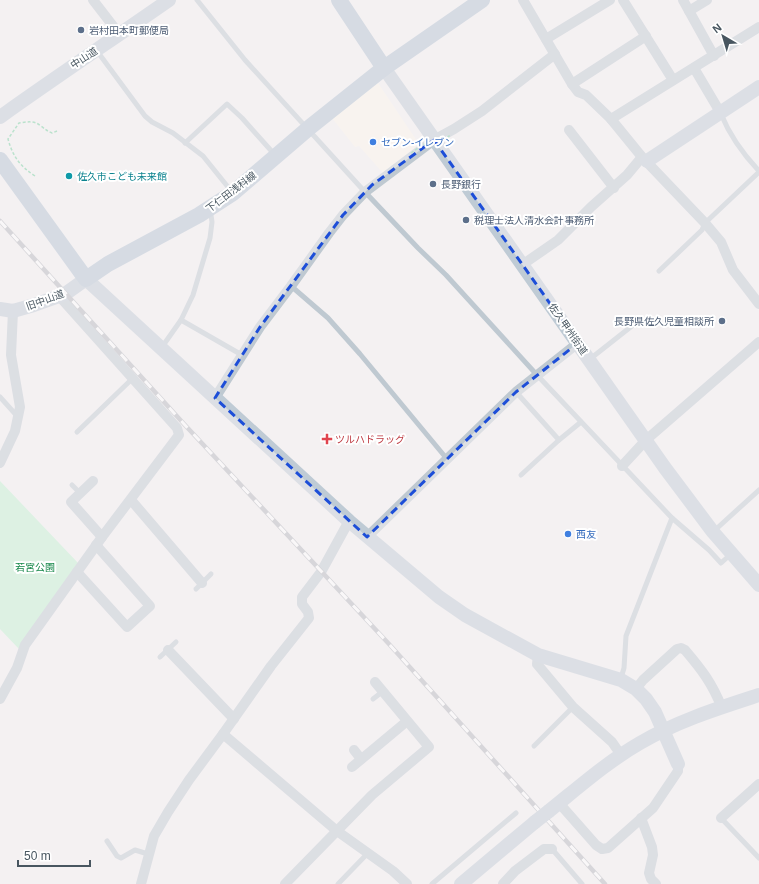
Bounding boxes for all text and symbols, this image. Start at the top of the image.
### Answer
north arrow [703,16,743,56]
text: N [710,21,724,35]
marker: 岩村田本町郵便局 [76,25,86,35]
place label: 岩村田本町郵便局 [89,25,169,36]
street label: 中山道 [68,45,100,71]
marker: セブン-イレブン [368,137,378,147]
place label: セブン-イレブン [381,137,454,148]
street label: 下仁田浅科線 [204,170,258,214]
marker: 佐久市こども未来館 [64,171,74,181]
place label: 佐久市こども未来館 [77,171,167,182]
marker: 長野銀行 [428,179,438,189]
place label: 長野銀行 [441,179,481,190]
marker: 税理士法人清水会計事務所 [461,215,471,225]
place label: 税理士法人清水会計事務所 [474,215,594,226]
street label: 旧中山道 [24,288,66,312]
street label: 佐久甲州街道 [546,301,590,357]
place label: 長野県佐久児童相談所 [614,316,714,327]
marker: 長野県佐久児童相談所 [717,316,727,326]
marker: ツルハドラッグ [322,434,332,444]
place label: ツルハドラッグ [335,434,405,445]
marker: 西友 [563,529,573,539]
place label: 西友 [576,529,596,540]
park label: 若宮公園 [15,562,55,573]
scale bar [18,842,90,868]
text: 50 m [24,849,51,863]

